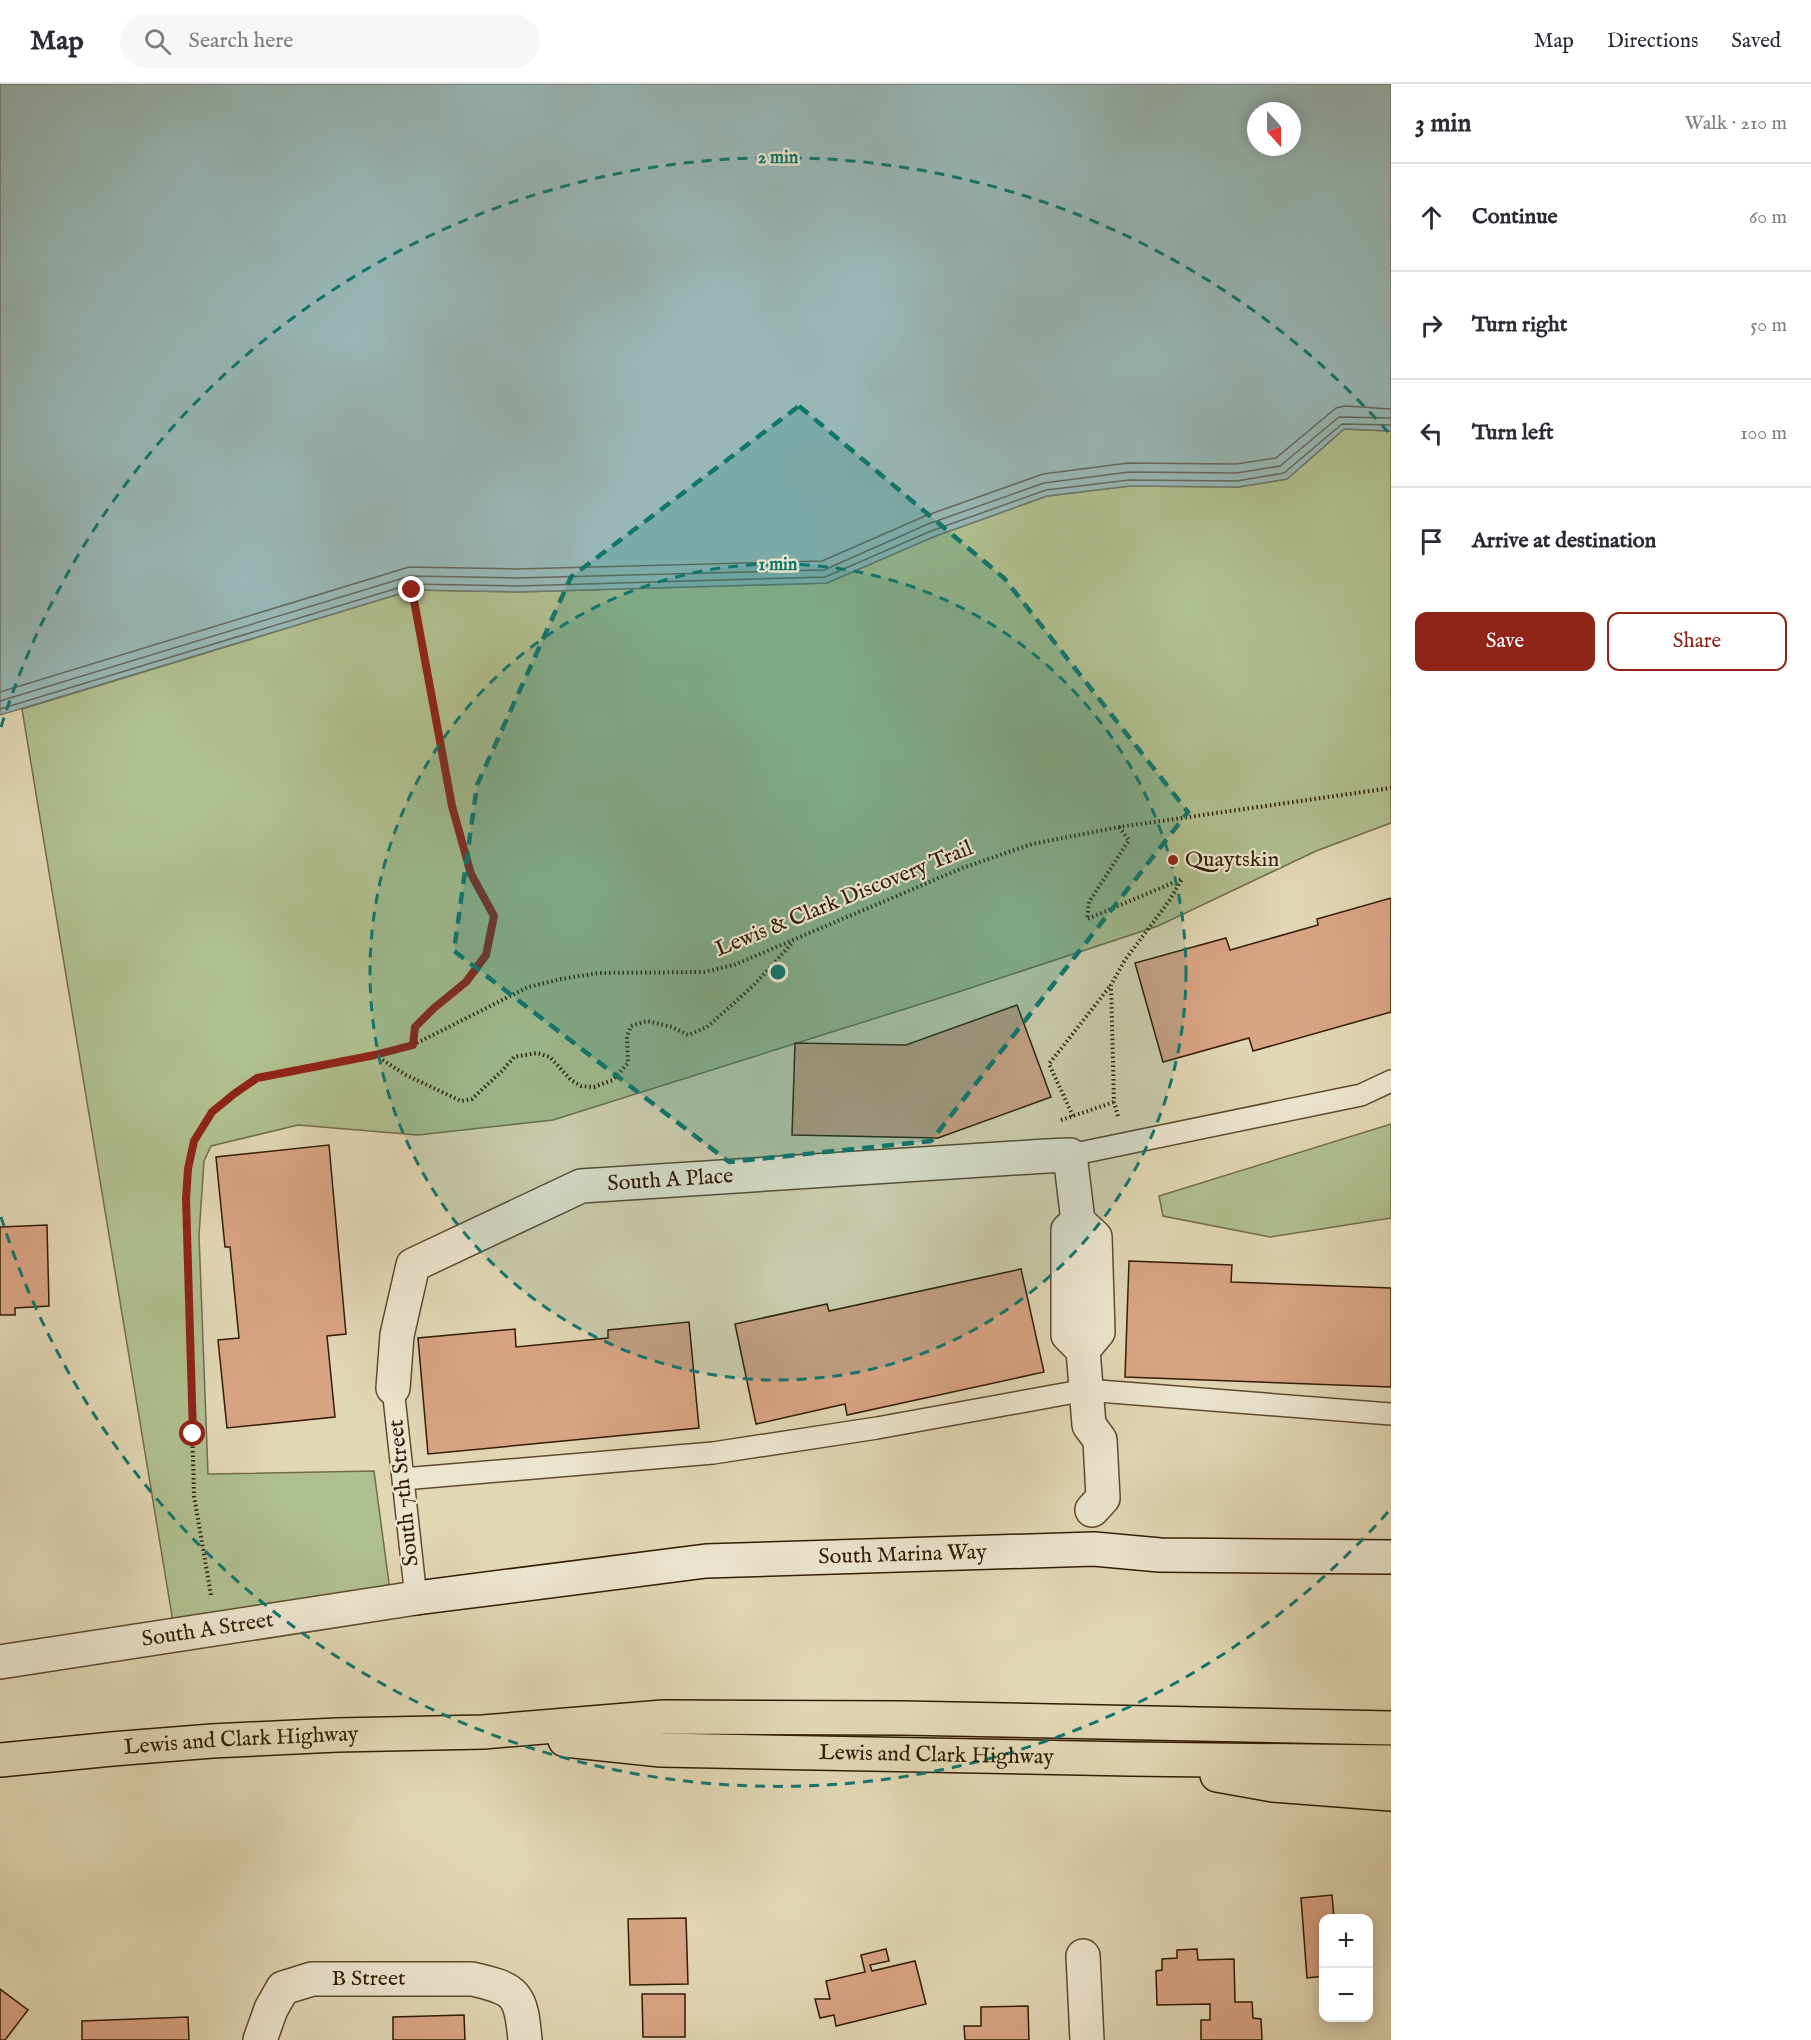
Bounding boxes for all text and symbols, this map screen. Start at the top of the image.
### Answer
search box [120,14,540,68]
text: Map [30,24,84,59]
icon: search [141,25,174,58]
text: Search here [189,27,293,55]
text: Map [1534,28,1574,55]
text: Directions [1607,28,1698,55]
text: Saved [1731,28,1781,55]
north arrow [1247,102,1301,156]
text: 3 min [1415,107,1471,140]
text: Walk · 210 m [1685,111,1787,136]
text: 2 min [758,147,799,170]
icon: ahead [1415,201,1448,234]
text: Continue [1472,203,1558,231]
text: 60 m [1749,205,1787,230]
icon: right [1415,309,1448,342]
text: Turn right [1472,311,1567,339]
text: 50 m [1750,313,1787,338]
icon: left [1415,417,1448,450]
text: Turn left [1472,419,1554,447]
text: 100 m [1740,421,1787,446]
icon: arrive [1415,525,1448,558]
text: Arrive at destination [1472,527,1656,555]
text: 1 min [759,554,798,577]
route end [398,576,424,602]
button: Save [1415,612,1595,671]
button: Share [1607,612,1787,671]
street label: Lewis & Clark Discovery Trail [711,834,977,964]
place label: Quaytskin [1185,846,1280,874]
marker: Quaytskin [1166,853,1180,867]
centre of rings [768,962,788,982]
street label: South A Place [606,1162,734,1198]
street label: South 7th Street [382,1418,426,1568]
route start [179,1420,205,1446]
street label: South Marina Way [818,1538,987,1572]
street label: South A Street [140,1606,276,1654]
street label: Lewis and Clark Highway [123,1721,359,1762]
street label: Lewis and Clark Highway [819,1739,1054,1772]
map controls [1319,1914,1373,2022]
button: + [1319,1914,1373,1968]
street label: B Street [332,1965,406,1993]
button: − [1319,1968,1373,2022]

